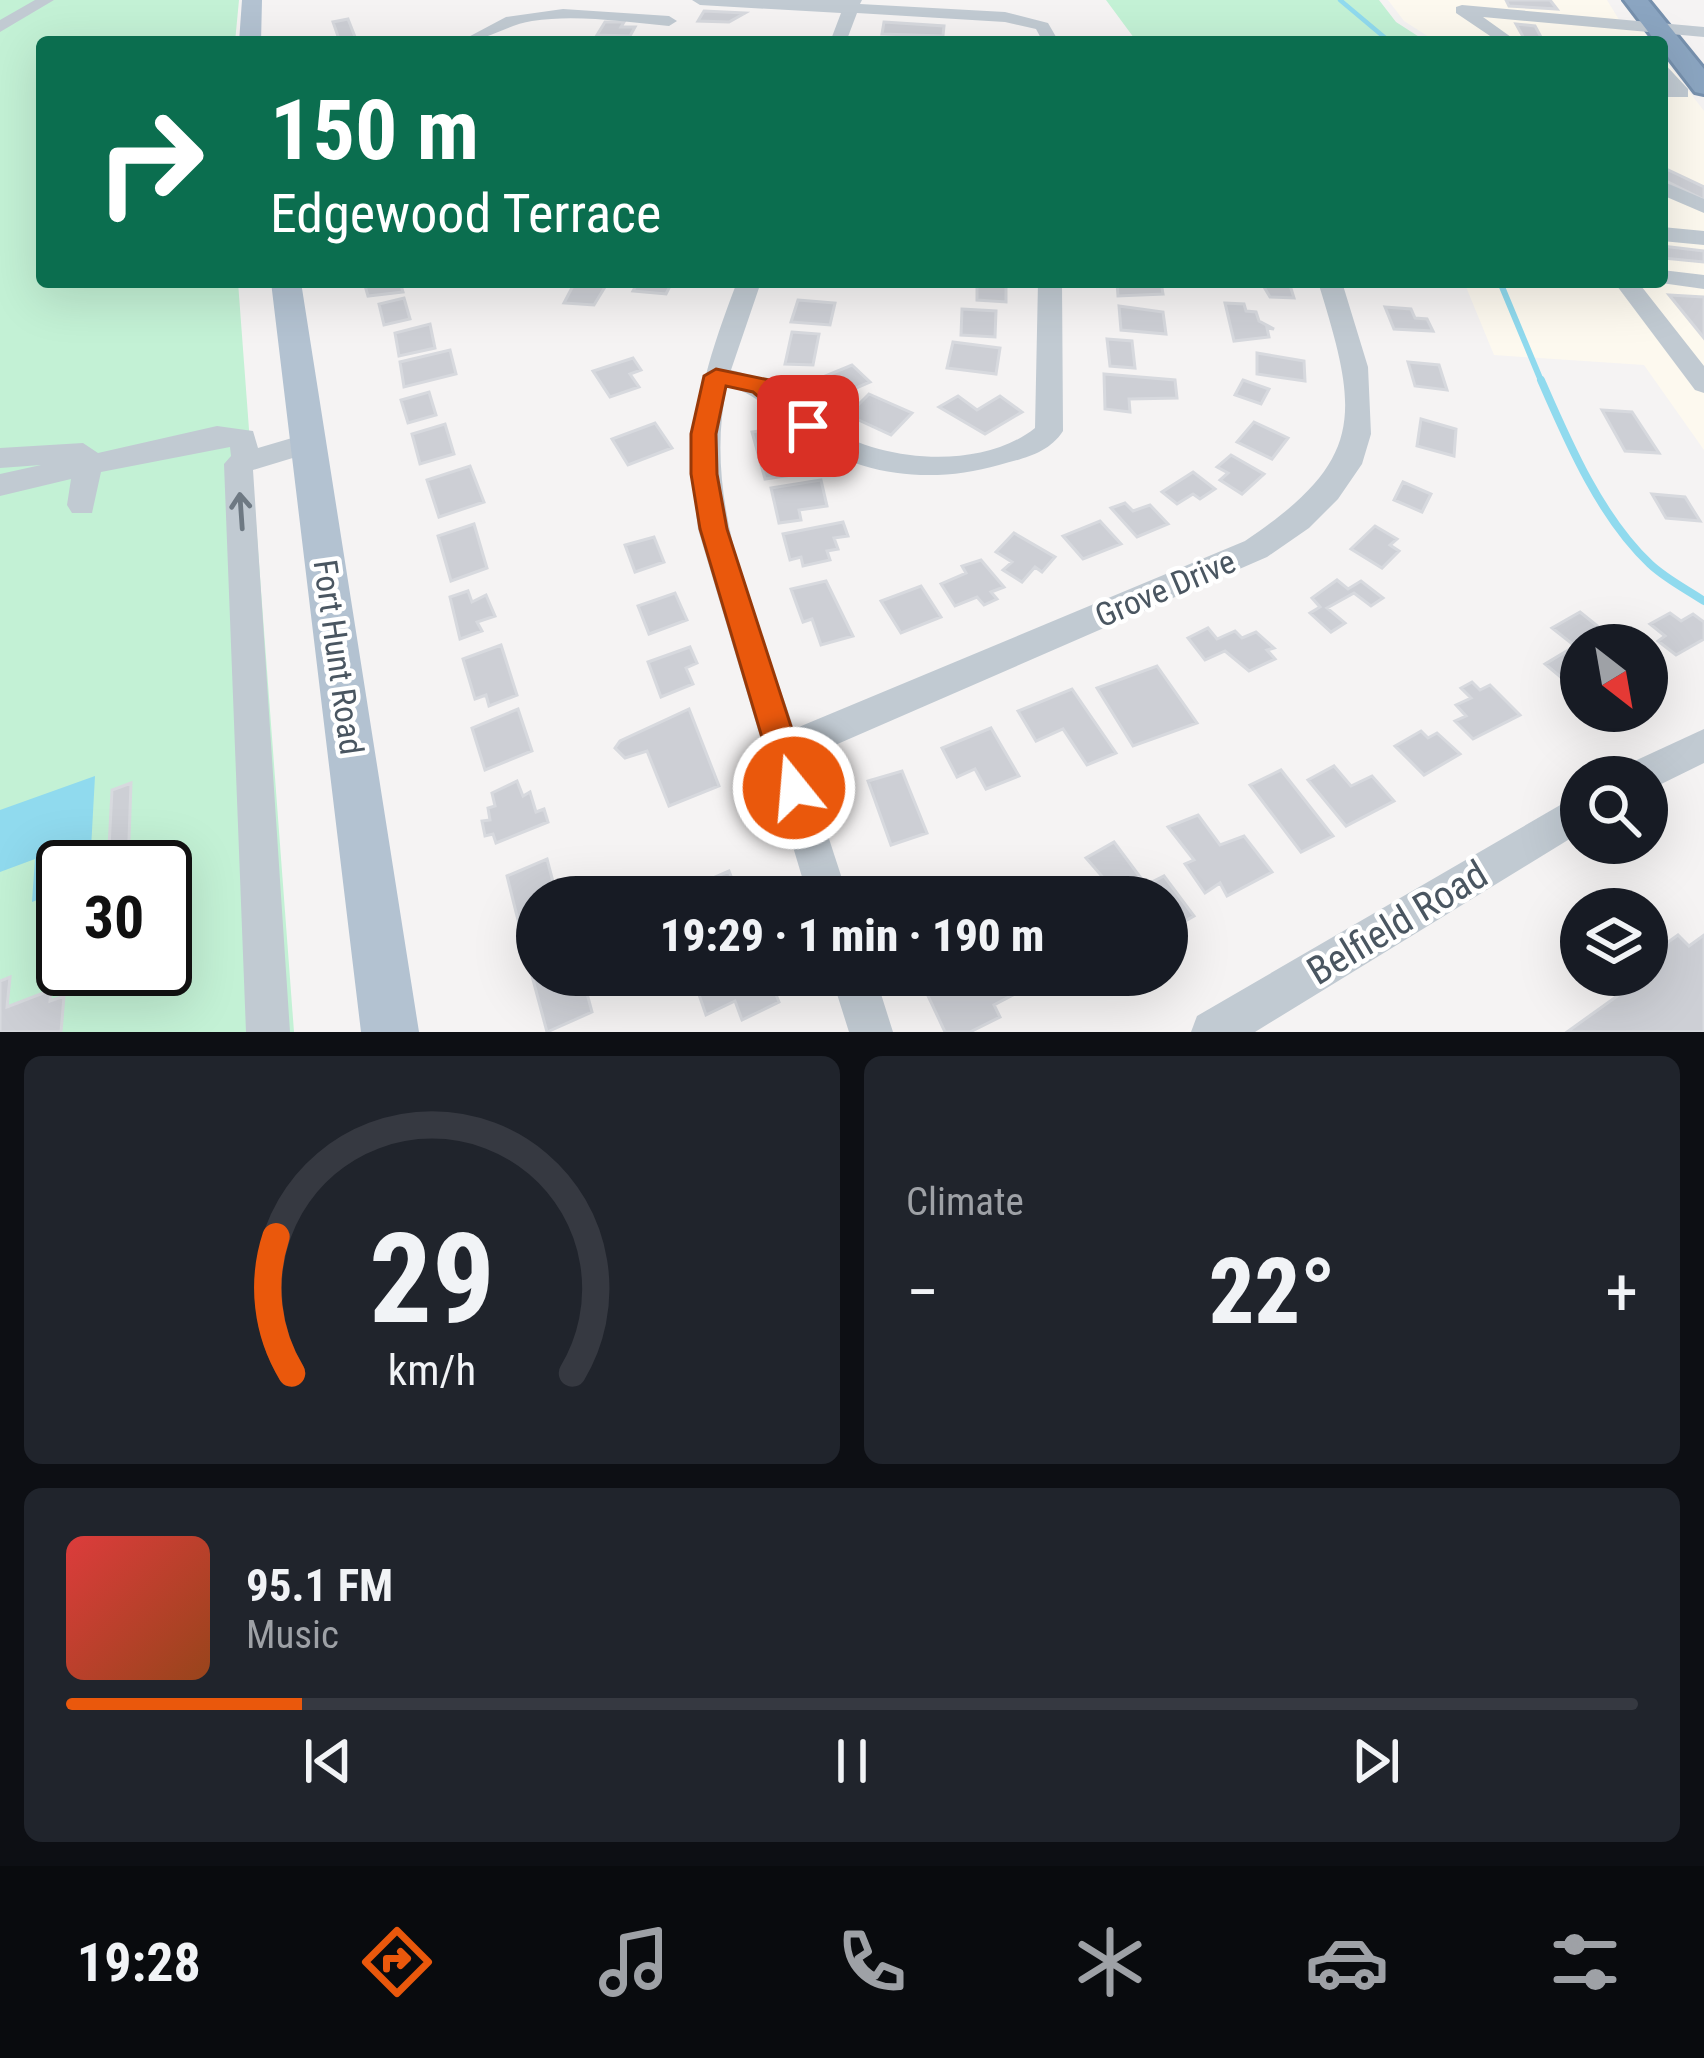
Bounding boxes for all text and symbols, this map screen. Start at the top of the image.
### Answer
text: 150 m [270,81,479,180]
icon: right [72,84,228,240]
text: Edgewood Terrace [270,182,661,245]
pin [757,375,859,477]
icon: arrive [775,393,841,459]
one-way arrow [229,493,252,532]
street label: Grove Drive [1089,542,1241,635]
street label: Fort Hunt Road [306,557,371,757]
north arrow [1560,624,1668,732]
map controls [1560,624,1668,996]
position arrow [731,725,857,851]
button: search [1560,756,1668,864]
speed limit sign: 30 [36,840,192,996]
street label: Belfield Road [1299,851,1496,994]
button: layers [1560,888,1668,996]
text: 19:29 · 1 min · 190 m [660,909,1044,962]
text: Climate [906,1179,1024,1225]
text: 29 [369,1206,495,1352]
text: 22° [1209,1240,1336,1345]
text: − [906,1254,939,1331]
text: + [1605,1254,1638,1331]
text: km/h [388,1345,476,1395]
text: 95.1 FM [246,1559,393,1612]
text: Music [246,1612,339,1658]
icon: previous [295,1728,361,1794]
icon: pause [819,1728,885,1794]
icon: next [1343,1728,1409,1794]
icon: directions [355,1920,439,2004]
icon: music [592,1920,676,2004]
icon: phone [830,1920,914,2004]
icon: climate [1068,1920,1152,2004]
icon: car [1305,1920,1389,2004]
icon: filters [1543,1920,1627,2004]
text: 19:28 [77,1931,201,1994]

